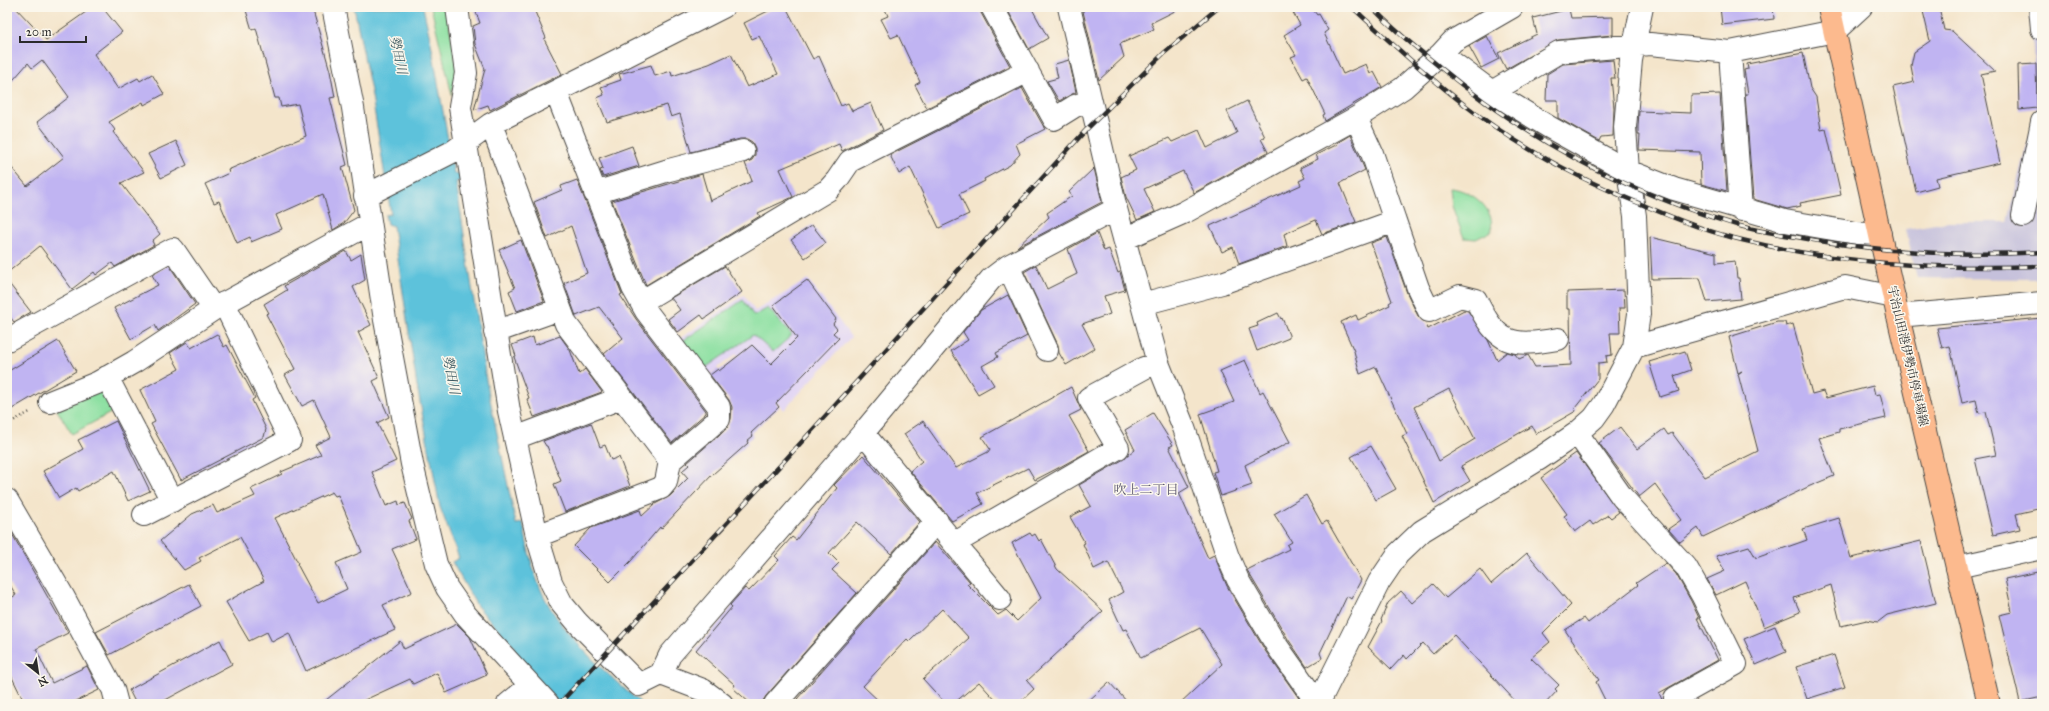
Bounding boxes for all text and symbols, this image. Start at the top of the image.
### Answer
scale bar [20,18,86,44]
text: 20 m [26,25,52,39]
water label: 勢田川 [386,34,410,78]
street label: 宇治山田港伊勢市停車場線 [1885,284,1931,428]
water label: 勢田川 [439,354,463,398]
district label: 吹上二丁目 [1113,482,1179,498]
north arrow [18,653,58,693]
text: N [35,673,50,690]

